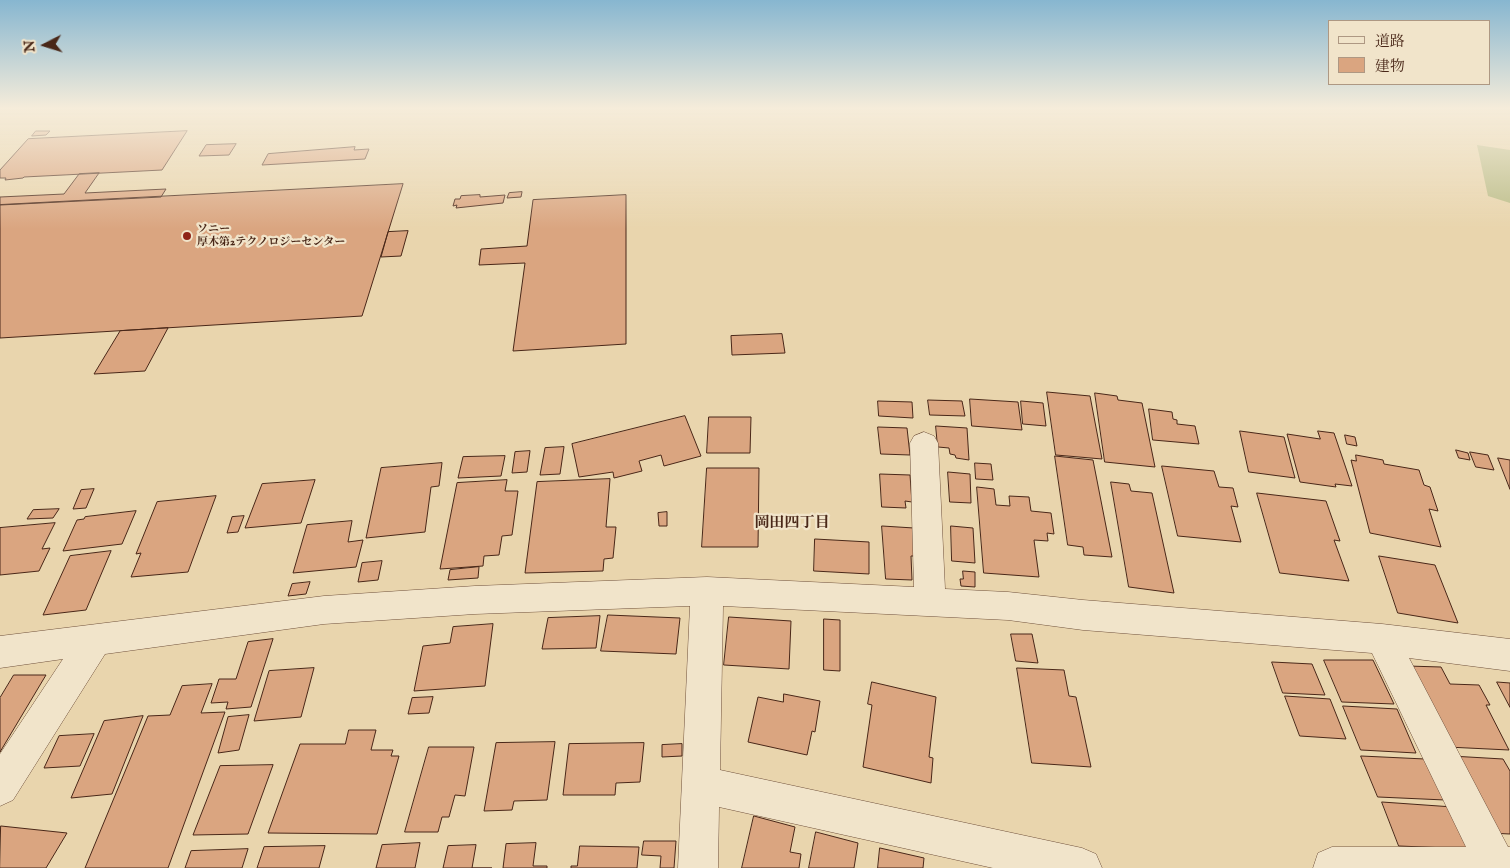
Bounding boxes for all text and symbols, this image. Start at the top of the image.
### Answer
north arrow [20,20,70,70]
legend [1328,20,1490,85]
text: 道路 [1375,32,1405,51]
text: N [21,39,40,53]
text: 建物 [1375,57,1405,76]
place label: ソニー 厚木第2テクノロジーセンター [197,223,345,249]
marker: ソニー 厚木第2テクノロジーセンター [181,230,193,242]
district label: 岡田四丁目 [755,515,829,533]

